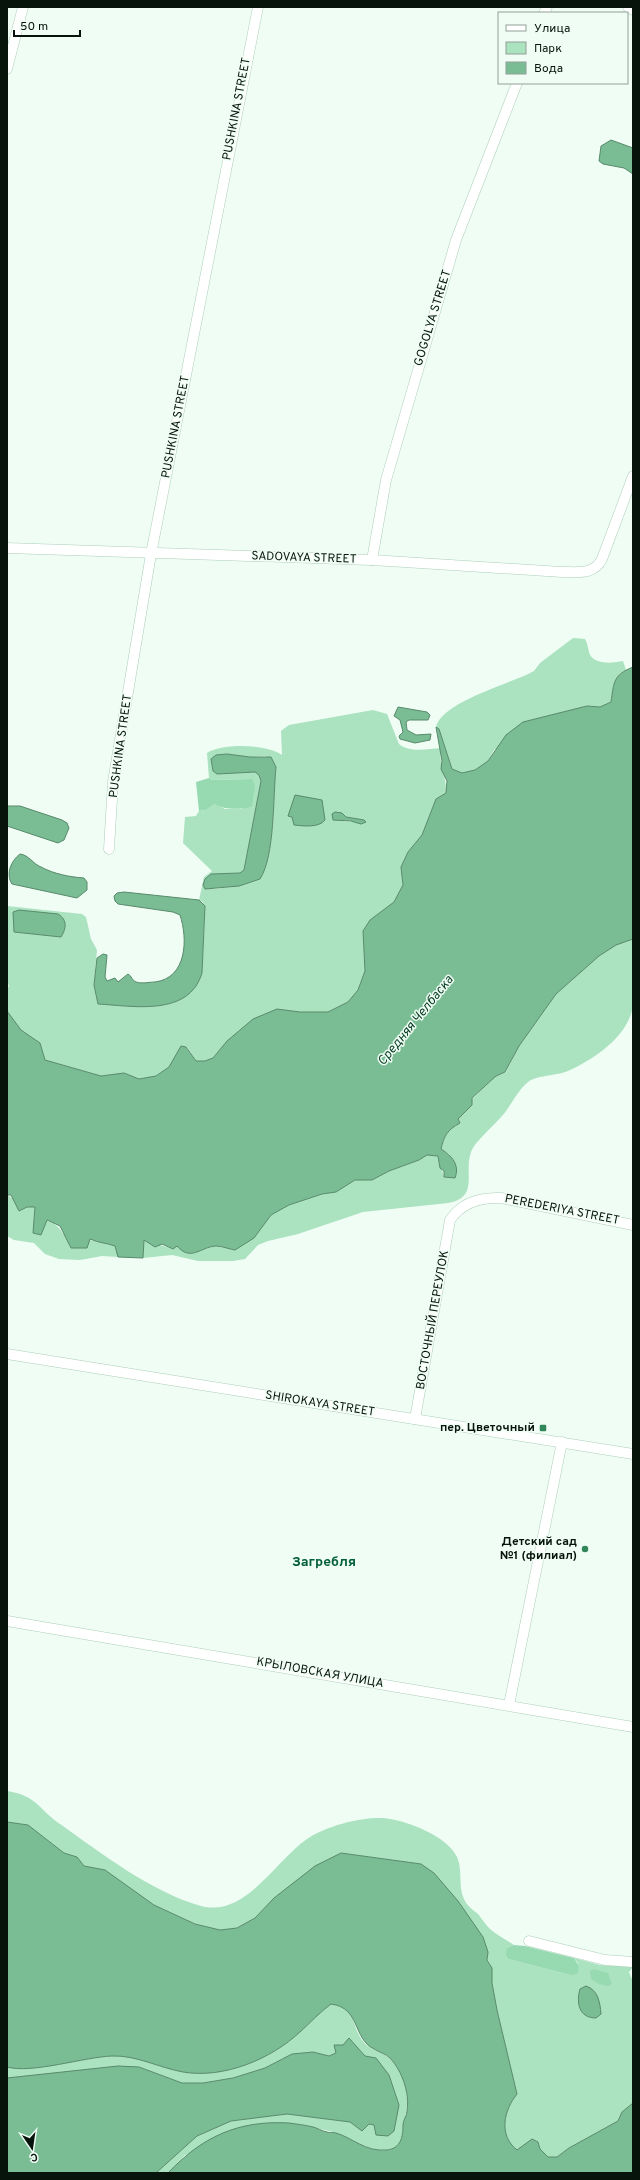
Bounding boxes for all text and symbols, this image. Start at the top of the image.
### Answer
scale bar [14,12,80,38]
legend [498,12,628,84]
text: 50 m [20,19,48,35]
text: Улица [534,21,570,37]
text: Парк [534,41,562,57]
street label: PUSHKINA STREET [219,56,255,162]
text: Вода [534,61,563,77]
street label: GOGOLYA STREET [411,268,455,368]
street label: PUSHKINA STREET [158,374,194,480]
street label: SADOVAYA STREET [251,548,357,568]
street label: PUSHKINA STREET [106,693,136,799]
water label: Средняя Челбаска [375,972,457,1069]
street label: PEREDERIYA STREET [503,1191,621,1229]
street label: ВОСТОЧНЫЙ ПЕРЕУЛОК [413,1249,453,1391]
street label: SHIROKAYA STREET [264,1387,376,1421]
place label: пер. Цветочный [440,1420,535,1436]
marker: пер. Цветочный [538,1423,548,1433]
place label: Детский сад №1 (филиал) [500,1534,577,1564]
marker: Детский сад №1 (филиал) [580,1544,590,1554]
district label: Загребля [292,1554,356,1571]
street label: КРЫЛОВСКАЯ УЛИЦА [255,1654,385,1692]
north arrow [12,2128,52,2168]
text: С [29,2149,39,2164]

